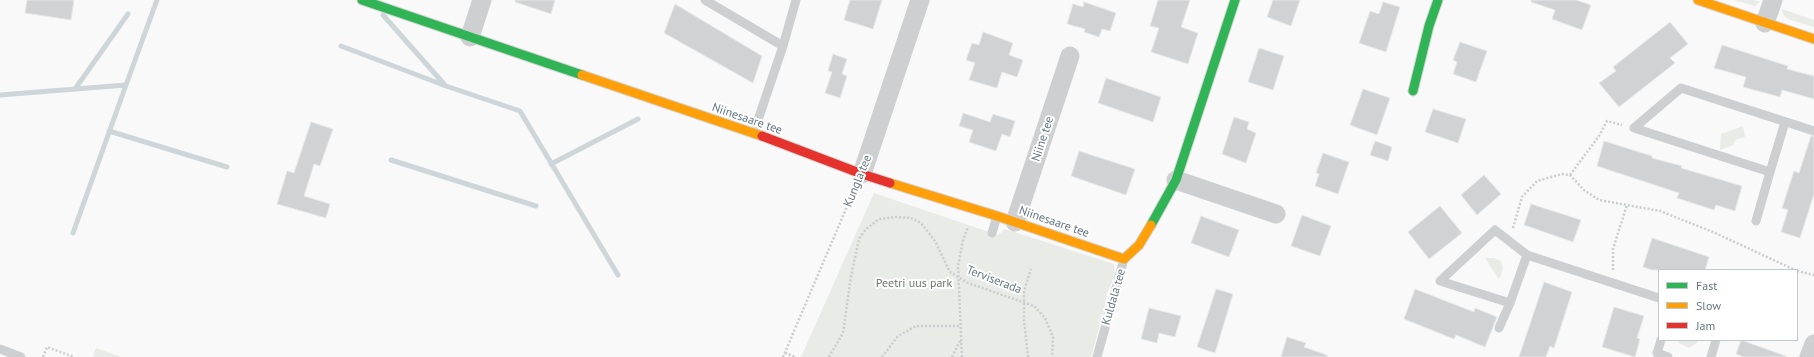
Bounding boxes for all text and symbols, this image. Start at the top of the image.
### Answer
street label: Niinesaare tee [710,100,784,138]
street label: Niine tee [1029,115,1057,163]
street label: Kungla tee [841,153,875,209]
street label: Niinesaare tee [1017,203,1091,241]
street label: Terviserada [964,263,1024,297]
street label: Kuldala tee [1099,267,1129,327]
legend [1658,269,1798,341]
park label: Peetri uus park [876,277,952,291]
text: Fast [1696,278,1717,293]
text: Slow [1696,298,1721,313]
text: Jam [1696,318,1715,333]

